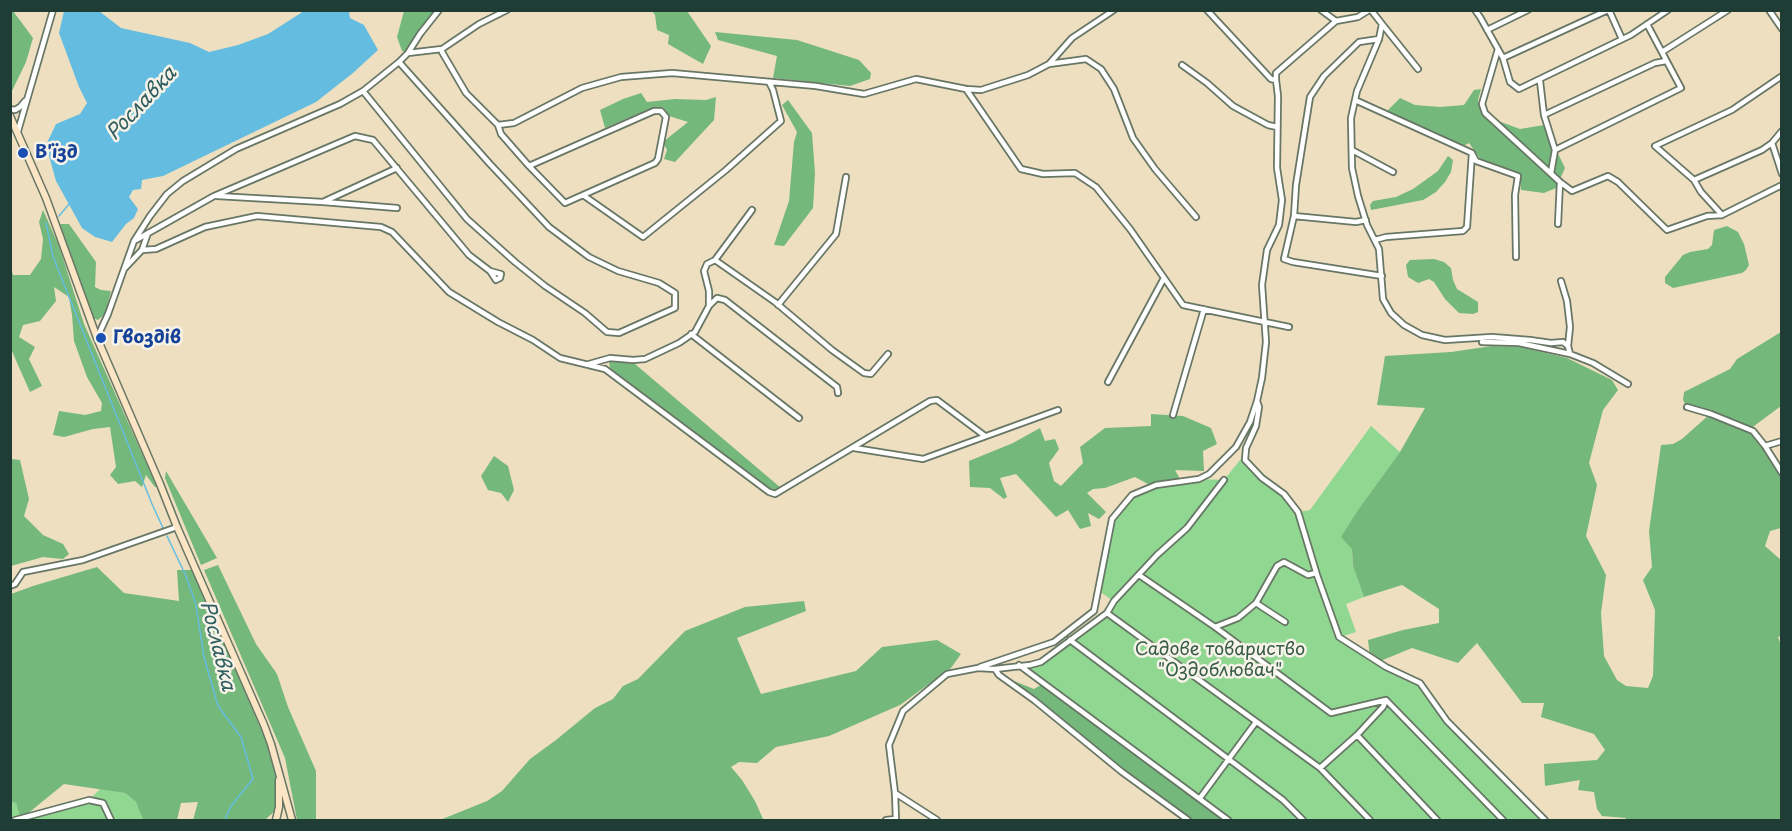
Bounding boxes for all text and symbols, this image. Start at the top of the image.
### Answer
water label: Рославка [102,62,182,146]
place label: В'їзд [35,142,78,164]
marker: В'їзд [16,146,30,160]
place label: Гвоздів [113,327,181,349]
marker: Гвоздів [94,331,108,345]
water label: Рославка [194,599,240,693]
park label: Садове товариство "Оздоблювач" [1135,639,1305,682]

